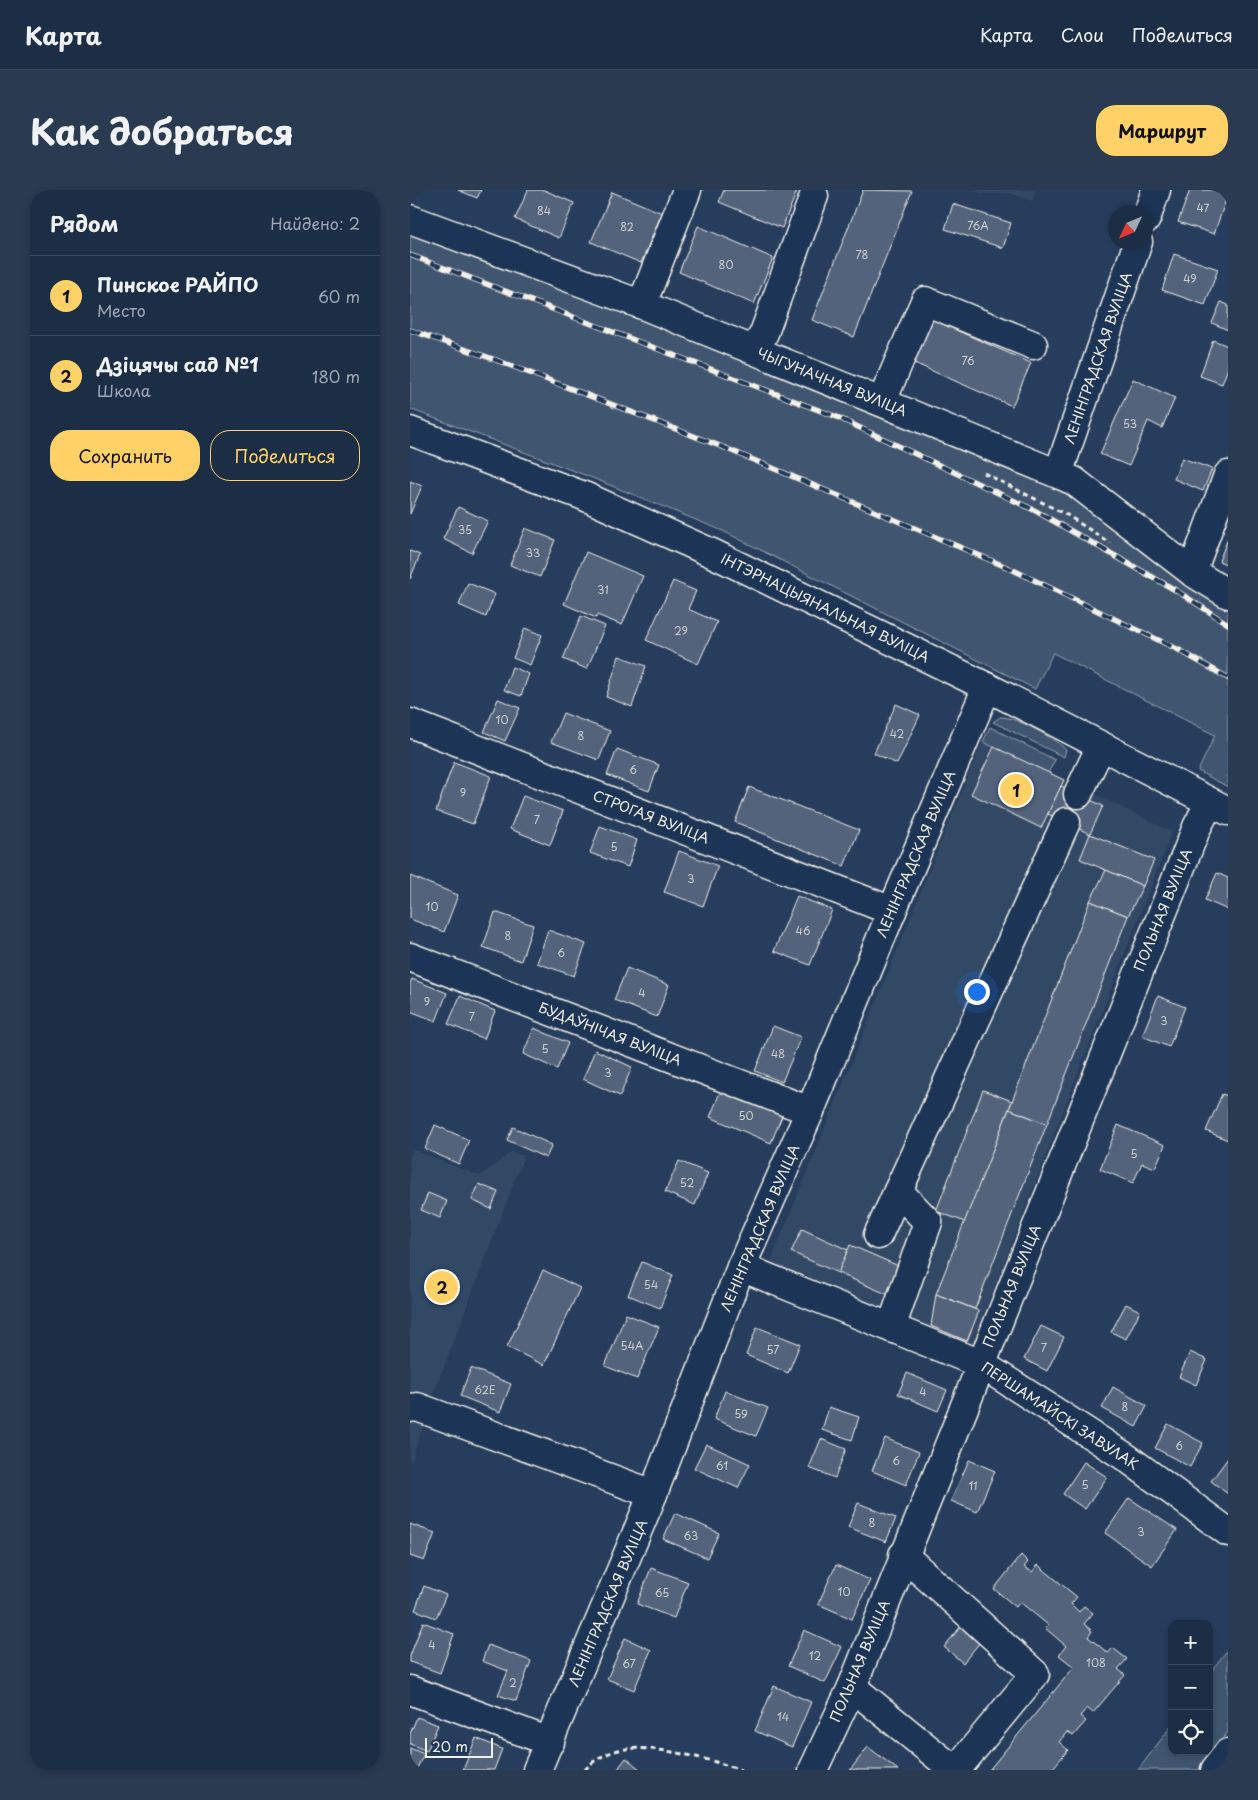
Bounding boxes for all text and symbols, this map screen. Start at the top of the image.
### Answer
text: Карта [25,17,102,53]
text: Карта [980,21,1033,48]
text: Слои [1061,21,1104,48]
text: Поделиться [1132,21,1233,48]
text: Как добраться [30,104,294,157]
button: Маршрут [1096,105,1228,156]
house number: 47 [1197,199,1210,216]
house number: 84 [537,202,551,219]
north arrow [1108,205,1153,250]
text: Рядом [50,207,118,239]
text: Найдено: 2 [270,211,360,235]
house number: 76А [967,217,989,234]
house number: 82 [620,218,634,235]
house number: 78 [856,246,869,263]
house number: 80 [719,256,733,273]
street label: ЛЕНІНГРАДСКАЯ ВУЛІЦА [1058,269,1137,446]
text: Пинское РАЙПО [97,270,258,298]
house number: 49 [1183,270,1197,287]
text: 1 [62,284,70,308]
text: 60 m [318,284,360,308]
text: Место [97,298,146,322]
street label: ЧЫГУНАЧНАЯ ВУЛІЦА [754,342,910,421]
text: Дзіцячы сад №1 [97,350,259,378]
house number: 76 [961,352,975,369]
text: 2 [60,364,72,388]
text: 180 m [312,364,360,388]
text: Школа [97,378,151,402]
house number: 53 [1123,415,1137,432]
button: Сохранить [50,430,200,481]
button: Поделиться [210,430,360,481]
house number: 35 [458,521,472,538]
house number: 33 [526,544,540,561]
street label: ІНТЭРНАЦЫЯНАЛЬНАЯ ВУЛІЦА [717,548,933,667]
house number: 31 [597,581,609,598]
house number: 29 [674,622,688,639]
house number: 10 [496,711,508,728]
house number: 42 [890,725,905,742]
house number: 8 [578,727,585,744]
house number: 6 [629,761,637,778]
street label: ЛЕНІНГРАДСКАЯ ВУЛІЦА [871,767,961,941]
pin: 1 [1000,771,1032,809]
house number: 9 [460,784,466,801]
street label: СТРОГАЯ ВУЛІЦА [590,785,713,848]
house number: 7 [534,811,540,828]
house number: 5 [610,838,618,855]
street label: ПОЛЬНАЯ ВУЛІЦА [1128,845,1197,974]
house number: 3 [687,870,695,887]
house number: 10 [426,898,438,915]
house number: 46 [796,922,811,939]
house number: 8 [505,927,512,944]
house number: 6 [557,944,565,961]
your location [964,979,990,1005]
house number: 4 [638,984,646,1001]
house number: 9 [424,993,430,1010]
street label: БУДАЎНІЧАЯ ВУЛІЦА [536,997,685,1071]
house number: 7 [469,1008,475,1025]
house number: 3 [1160,1012,1168,1029]
house number: 5 [541,1040,549,1057]
house number: 48 [771,1045,785,1062]
house number: 3 [604,1064,612,1081]
house number: 50 [738,1107,754,1124]
street label: ЛЕНІНГРАДСКАЯ ВУЛІЦА [715,1141,805,1315]
house number: 5 [1130,1145,1138,1162]
house number: 52 [680,1174,694,1191]
street label: ПОЛЬНАЯ ВУЛІЦА [977,1221,1046,1350]
pin: 2 [426,1268,458,1306]
house number: 54 [644,1276,658,1293]
house number: 54А [621,1337,644,1354]
house number: 7 [1041,1339,1047,1356]
house number: 57 [766,1341,780,1358]
street label: ПЕРШАМАЙСКІ ЗАВУЛАК [977,1357,1143,1475]
house number: 62Е [474,1381,496,1398]
house number: 4 [919,1383,927,1400]
house number: 8 [1122,1398,1129,1415]
house number: 59 [734,1405,748,1422]
house number: 6 [1175,1437,1183,1454]
house number: 6 [892,1452,900,1469]
house number: 61 [716,1457,728,1474]
house number: 5 [1081,1476,1089,1493]
house number: 11 [968,1477,978,1494]
house number: 8 [869,1514,876,1531]
street label: ЛЕНІНГРАДСКАЯ ВУЛІЦА [563,1516,653,1690]
house number: 3 [1137,1523,1145,1540]
house number: 63 [684,1527,698,1544]
house number: 10 [838,1583,850,1600]
house number: 65 [655,1584,669,1601]
street label: ПОЛЬНАЯ ВУЛІЦА [824,1596,895,1725]
map controls [1168,1620,1213,1755]
button: + [1168,1620,1213,1665]
house number: 4 [428,1636,436,1653]
house number: 12 [809,1647,822,1664]
house number: 108 [1086,1654,1106,1671]
house number: 67 [622,1655,636,1672]
button: − [1168,1665,1213,1710]
house number: 2 [509,1674,517,1691]
house number: 14 [777,1708,789,1725]
button: locate [1168,1710,1213,1755]
scale bar [425,1735,492,1758]
text: 20 m [432,1736,468,1757]

